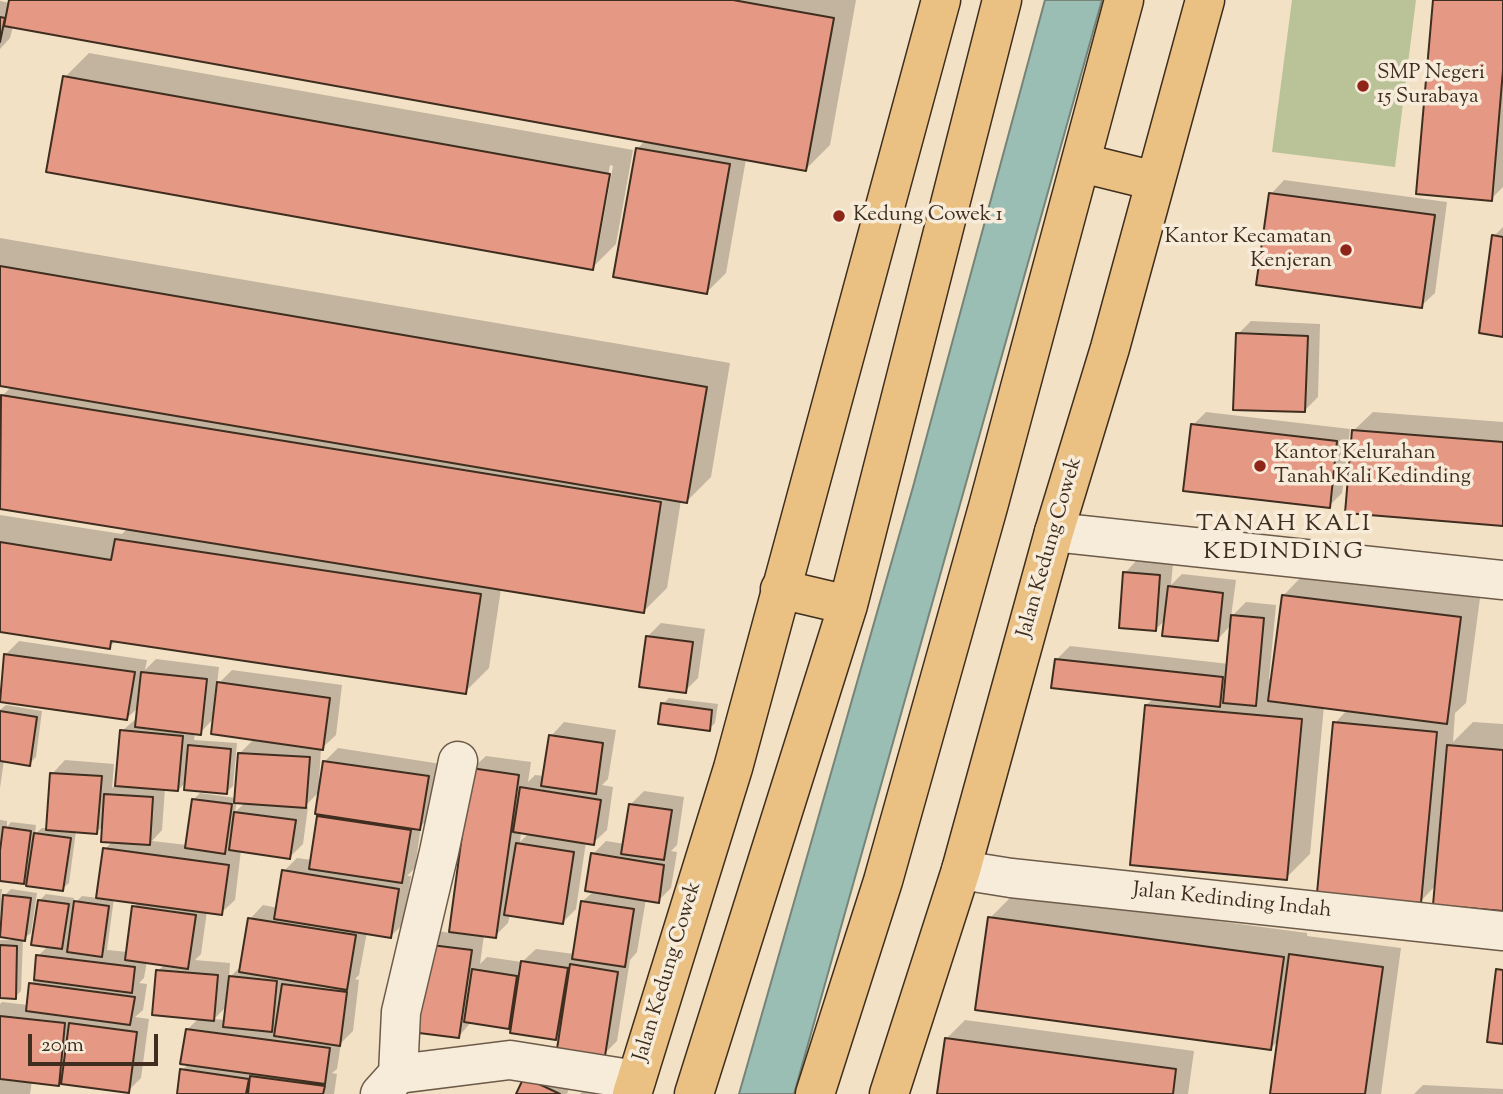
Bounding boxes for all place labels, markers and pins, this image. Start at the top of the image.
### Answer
place label: SMP Negeri 15 Surabaya [1377,61,1485,111]
marker: SMP Negeri 15 Surabaya [1355,78,1371,94]
place label: Kedung Cowek 1 [853,203,1003,229]
marker: Kedung Cowek 1 [831,208,847,224]
place label: Kantor Kecamatan Kenjeran [1165,225,1332,275]
marker: Kantor Kecamatan Kenjeran [1338,242,1354,258]
place label: Kantor Kelurahan Tanah Kali Kedinding [1274,441,1471,491]
marker: Kantor Kelurahan Tanah Kali Kedinding [1252,458,1268,474]

